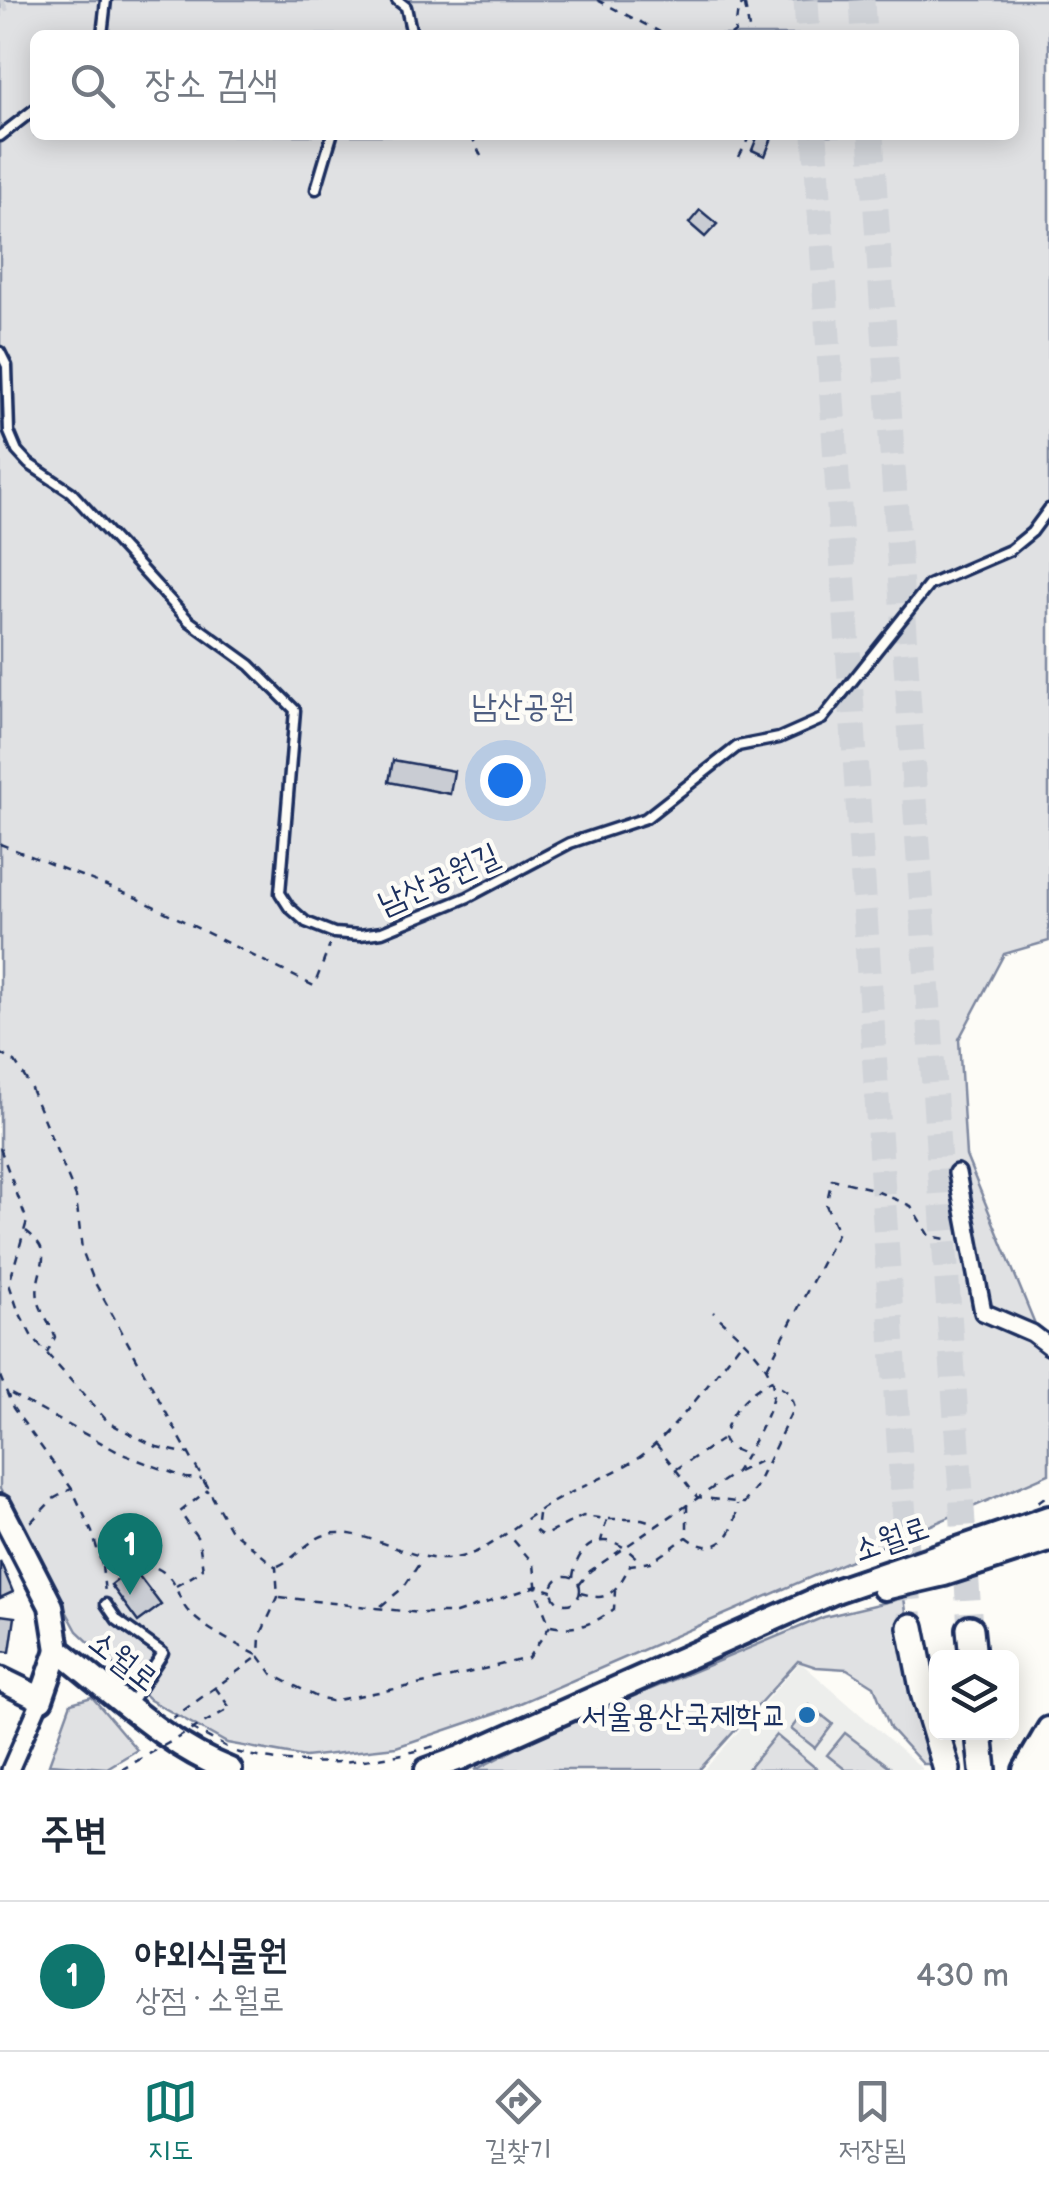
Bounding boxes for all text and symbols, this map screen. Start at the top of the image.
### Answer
search box [30,30,1019,140]
icon: search [65,58,120,113]
text: 장소 검색 [145,62,278,107]
park label: 남산공원 [472,687,575,726]
your location [480,755,531,806]
street label: 남산공원길 [372,835,505,923]
street label: 소월로 [849,1508,934,1570]
pin: 1 [98,1512,162,1595]
street label: 소월로 [81,1622,166,1700]
map controls [929,1650,1019,1740]
button: layers [929,1650,1019,1740]
place label: 서울용산국제학교 [581,1697,787,1736]
marker: 서울용산국제학교 [796,1704,818,1726]
text: 주변 [40,1810,108,1861]
text: 야외식물원 [135,1933,288,1978]
text: 1 [66,1957,79,1996]
text: 430 m [916,1957,1009,1996]
text: 상점 · 소월로 [135,1981,285,2020]
tab: 지도 [143,2074,198,2169]
tab: 길찾기 [484,2074,552,2169]
tab: 저장됨 [838,2074,906,2169]

